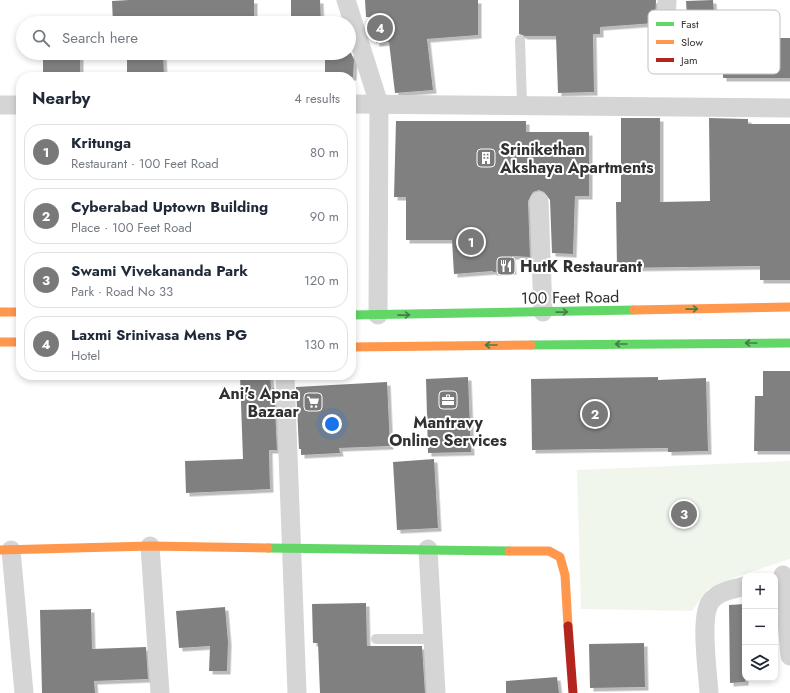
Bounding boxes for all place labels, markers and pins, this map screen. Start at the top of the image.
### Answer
pin: 4 [367,13,393,43]
place label: Srinikethan Akshaya Apartments [499,138,654,179]
building icon: Srinikethan Akshaya Apartments [475,147,497,169]
pin: 1 [458,227,484,257]
restaurant icon: HutK Restaurant [495,255,517,277]
place label: HutK Restaurant [520,255,643,278]
place label: Ani's Apna Bazaar [218,382,299,423]
office icon: Mantravy Online Services [437,389,459,411]
supermarket icon: Ani's Apna Bazaar [302,391,324,413]
pin: 2 [582,399,608,429]
place label: Mantravy Online Services [389,411,507,452]
pin: 3 [671,499,697,529]

